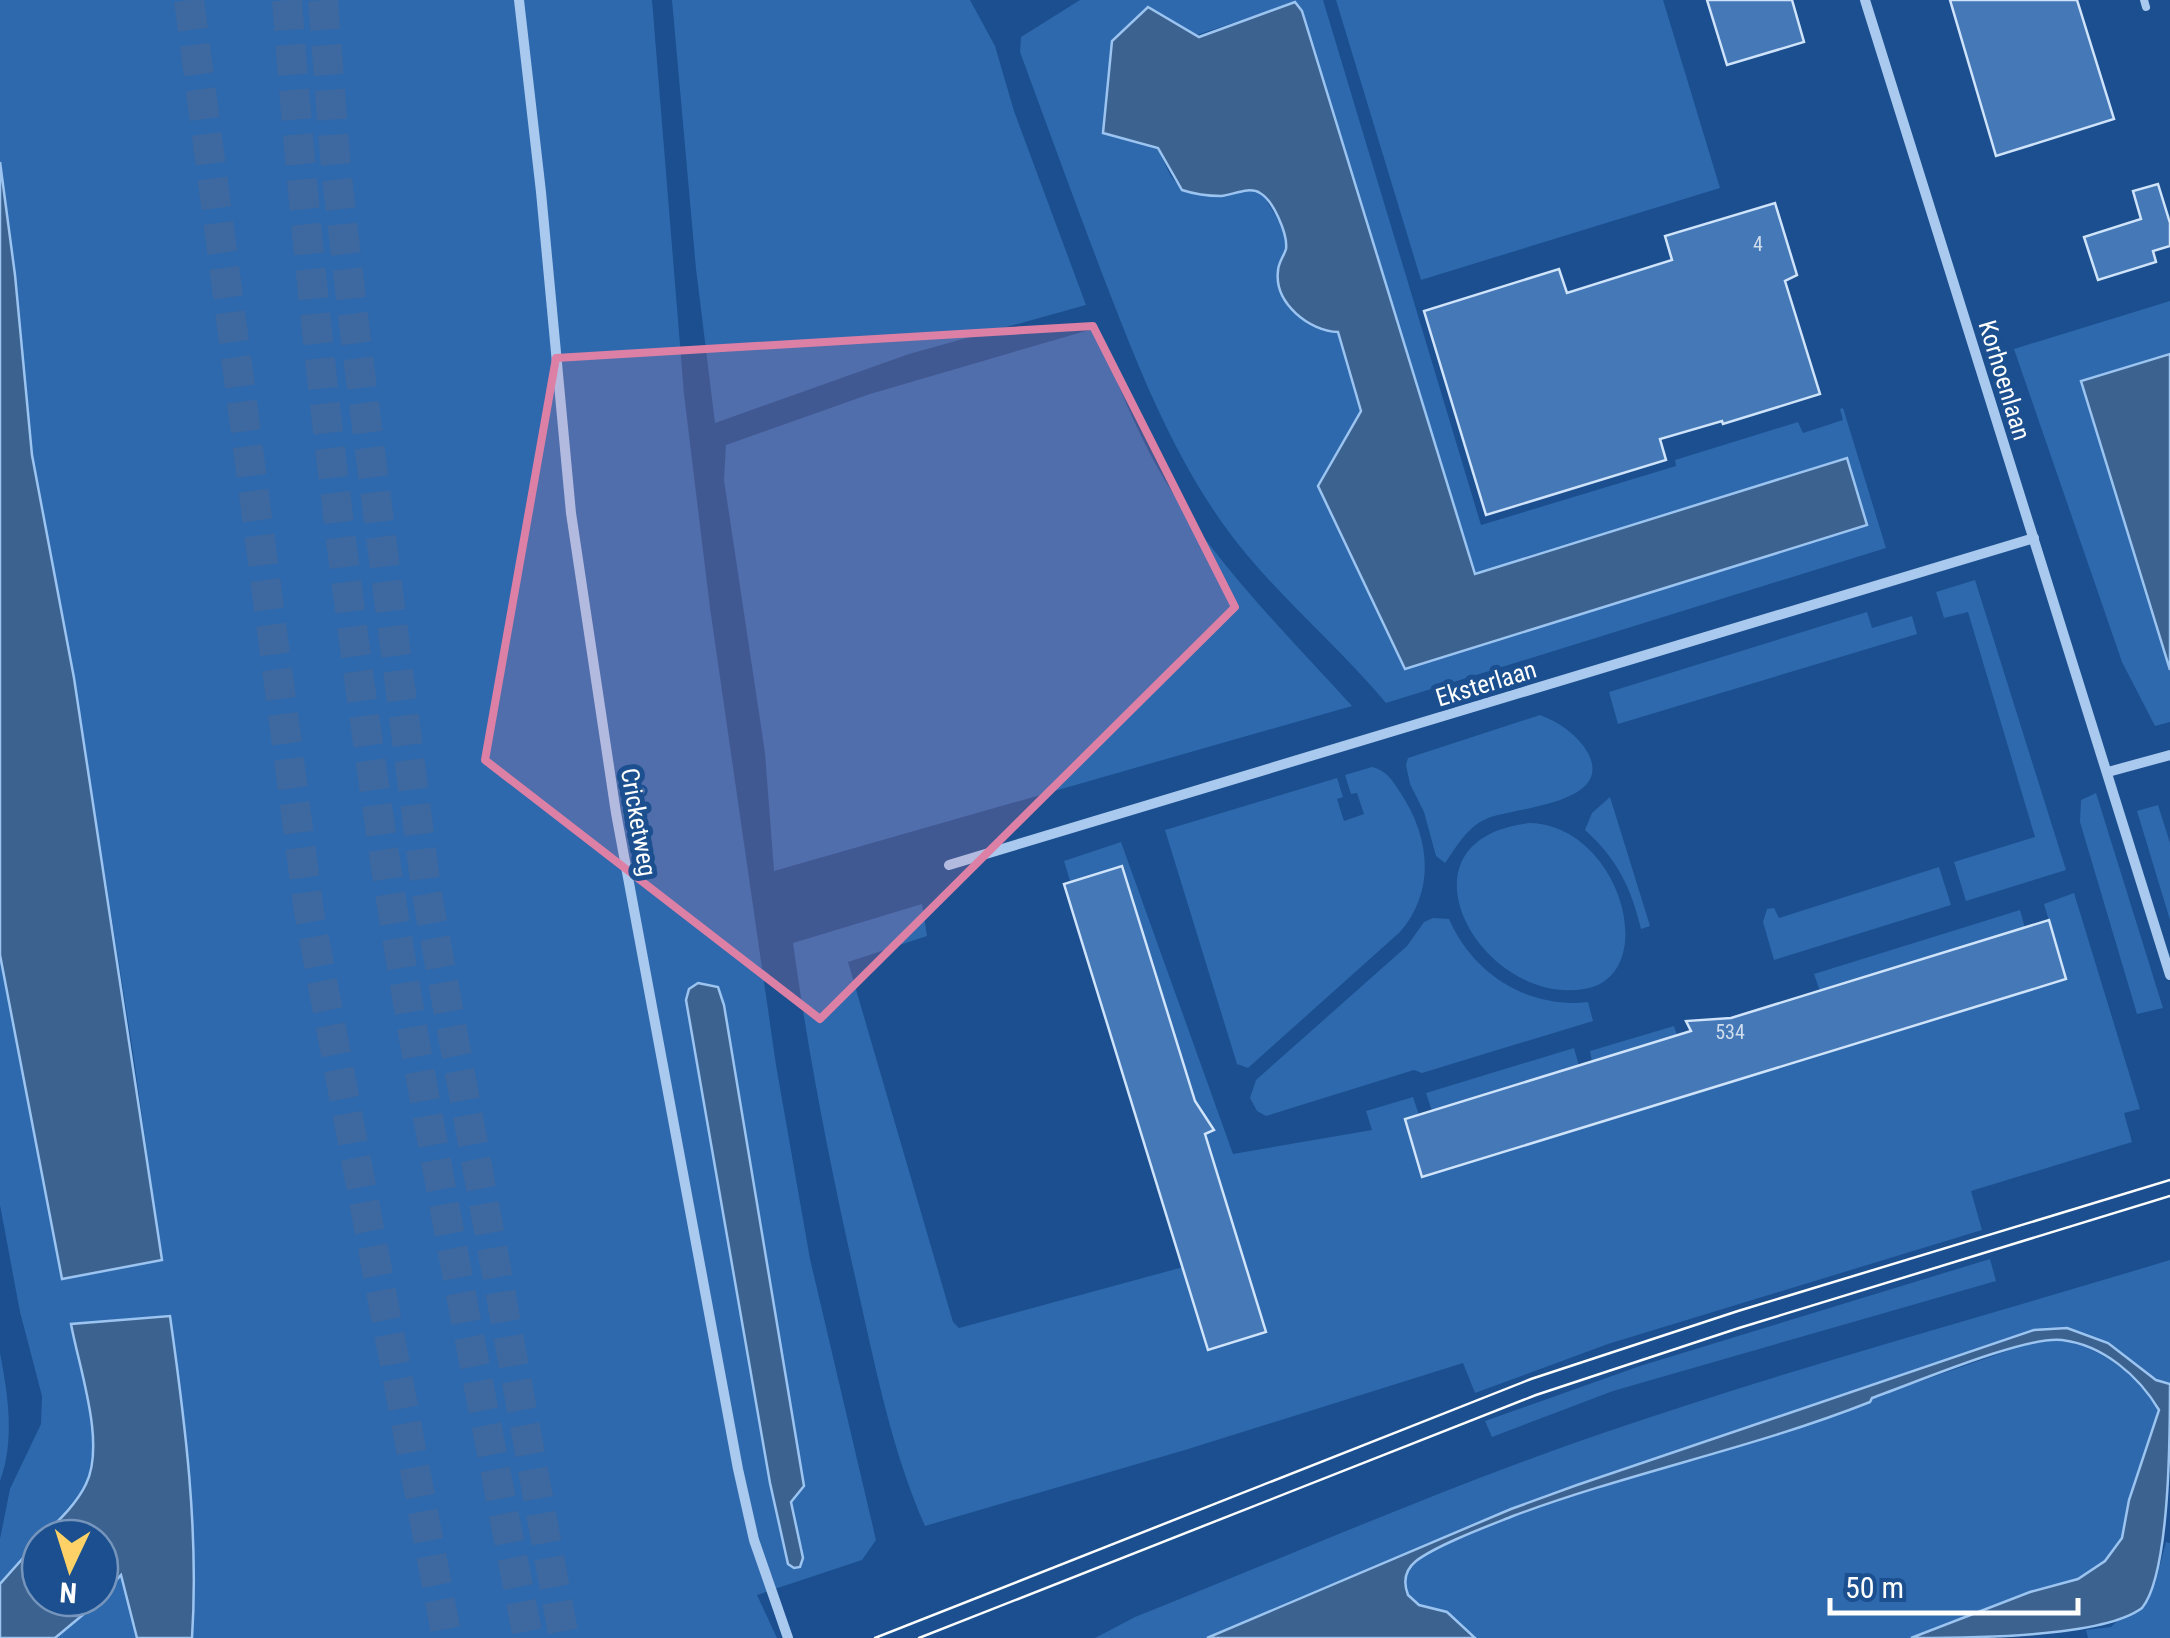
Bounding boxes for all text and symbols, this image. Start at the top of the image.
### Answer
house number: 4 [1753,232,1763,256]
street label: Korhoenlaan [1973,317,2036,444]
street label: Eksterlaan [1432,654,1540,712]
street label: Cricketweg [615,766,662,879]
house number: 534 [1715,1020,1745,1044]
north arrow [20,1518,120,1618]
scale bar [1830,1553,2078,1615]
text: 50 m [1845,1570,1904,1605]
text: N [59,1575,78,1609]

